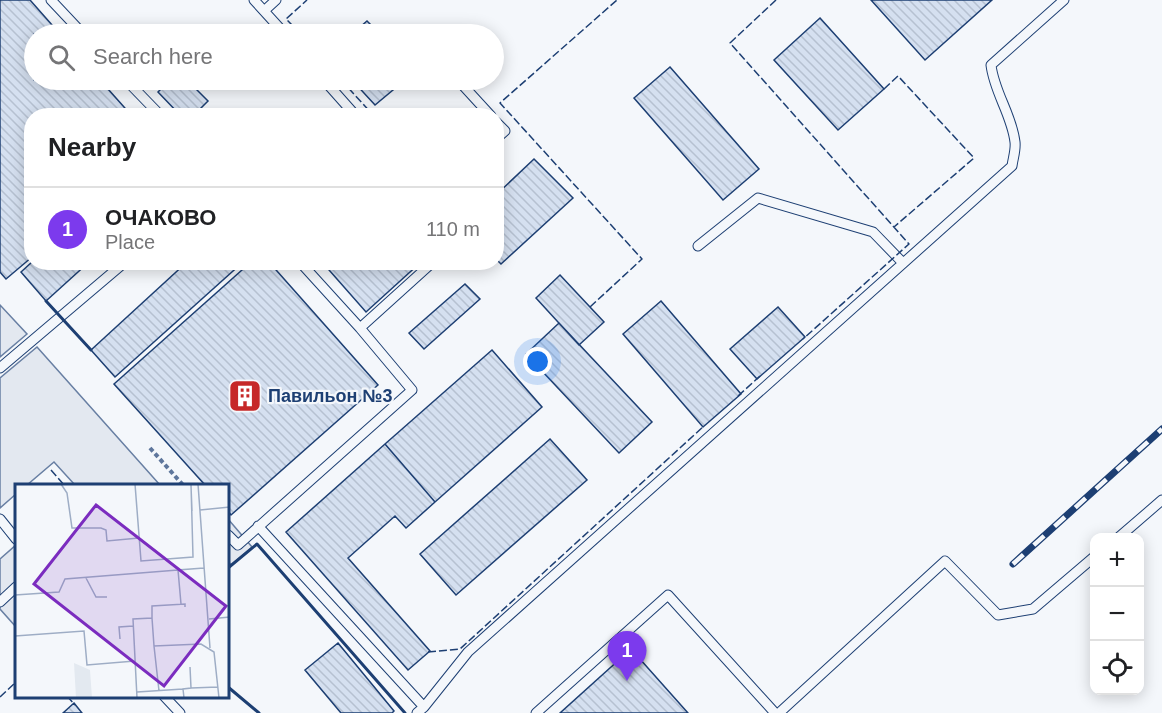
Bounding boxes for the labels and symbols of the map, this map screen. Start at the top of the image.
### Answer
your location [523,347,552,376]
building icon: Павильон №3 [227,378,263,414]
place label: Павильон №3 [268,386,393,406]
inset map [15,484,230,698]
pin: 1 [608,632,646,681]

